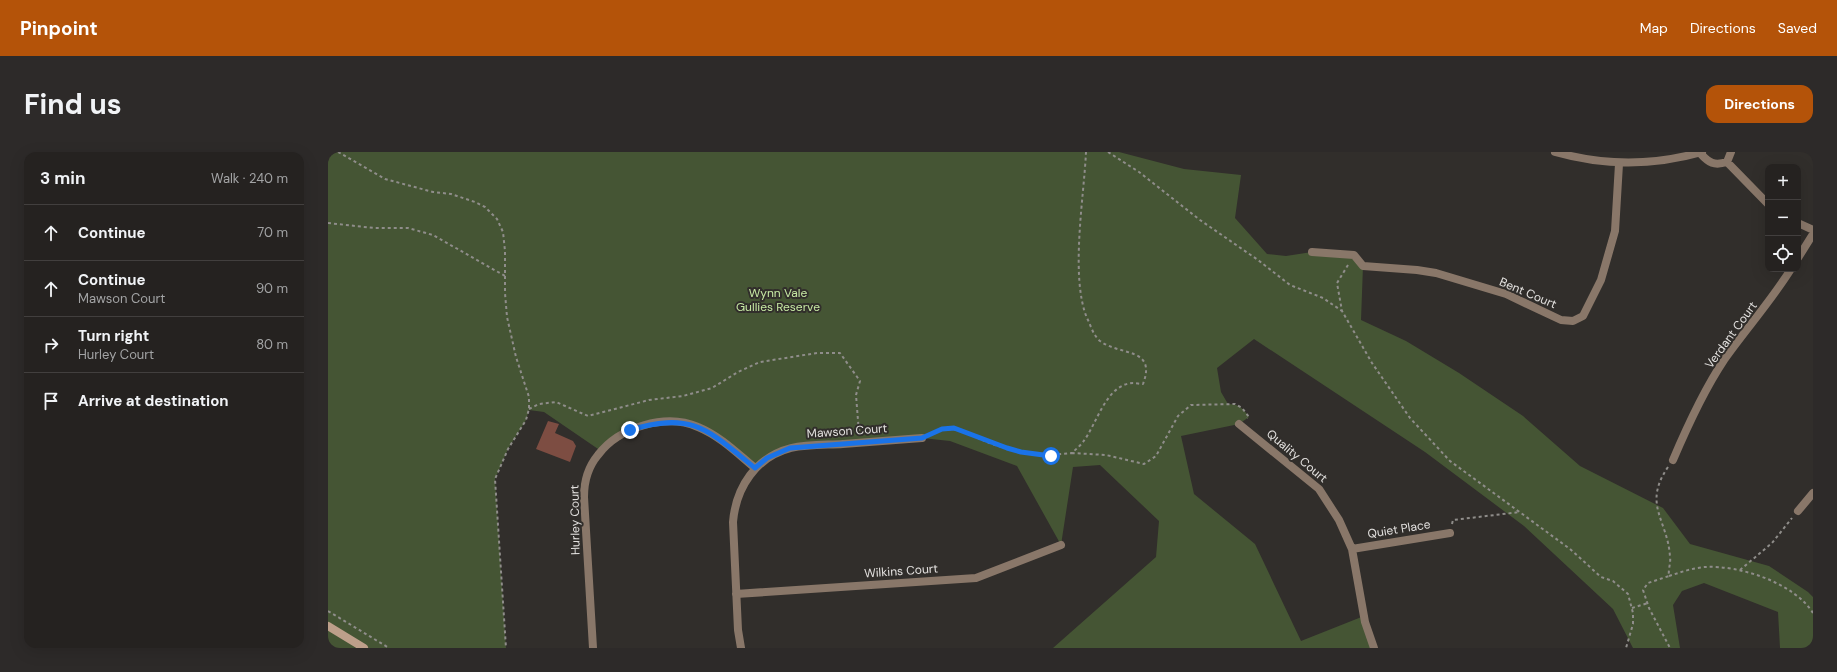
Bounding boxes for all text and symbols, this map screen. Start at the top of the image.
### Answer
text: Pinpoint [20,16,98,41]
text: Map [1640,19,1668,37]
text: Directions [1690,19,1756,37]
text: Saved [1778,19,1817,37]
button: Directions [1706,85,1813,123]
text: Find us [24,86,122,123]
map controls [1765,164,1801,272]
button: + [1765,164,1801,200]
text: 3 min [40,167,85,189]
text: Walk · 240 m [211,170,288,187]
button: − [1765,200,1801,236]
icon: ahead [40,222,62,244]
text: Continue [78,223,146,243]
text: 70 m [257,224,288,241]
button: locate [1765,236,1801,272]
text: Continue [78,270,146,290]
street label: Bent Court [1497,274,1559,312]
icon: ahead [40,278,62,300]
text: 90 m [256,280,288,297]
park label: Wynn Vale Gullies Reserve [736,285,820,315]
text: Mawson Court [78,290,165,307]
street label: Verdant Court [1701,298,1761,372]
text: Turn right [78,326,149,346]
icon: right [40,334,62,356]
text: 80 m [256,336,288,353]
text: Hurley Court [78,346,154,363]
icon: arrive [40,390,62,412]
text: Arrive at destination [78,391,229,411]
street label: Mawson Court [806,420,888,442]
route end [621,421,639,439]
street label: Quality Court [1263,426,1331,486]
route start [1042,447,1060,465]
street label: Hurley Court [566,484,584,555]
street label: Quiet Place [1366,516,1432,542]
street label: Wilkins Court [864,560,939,582]

